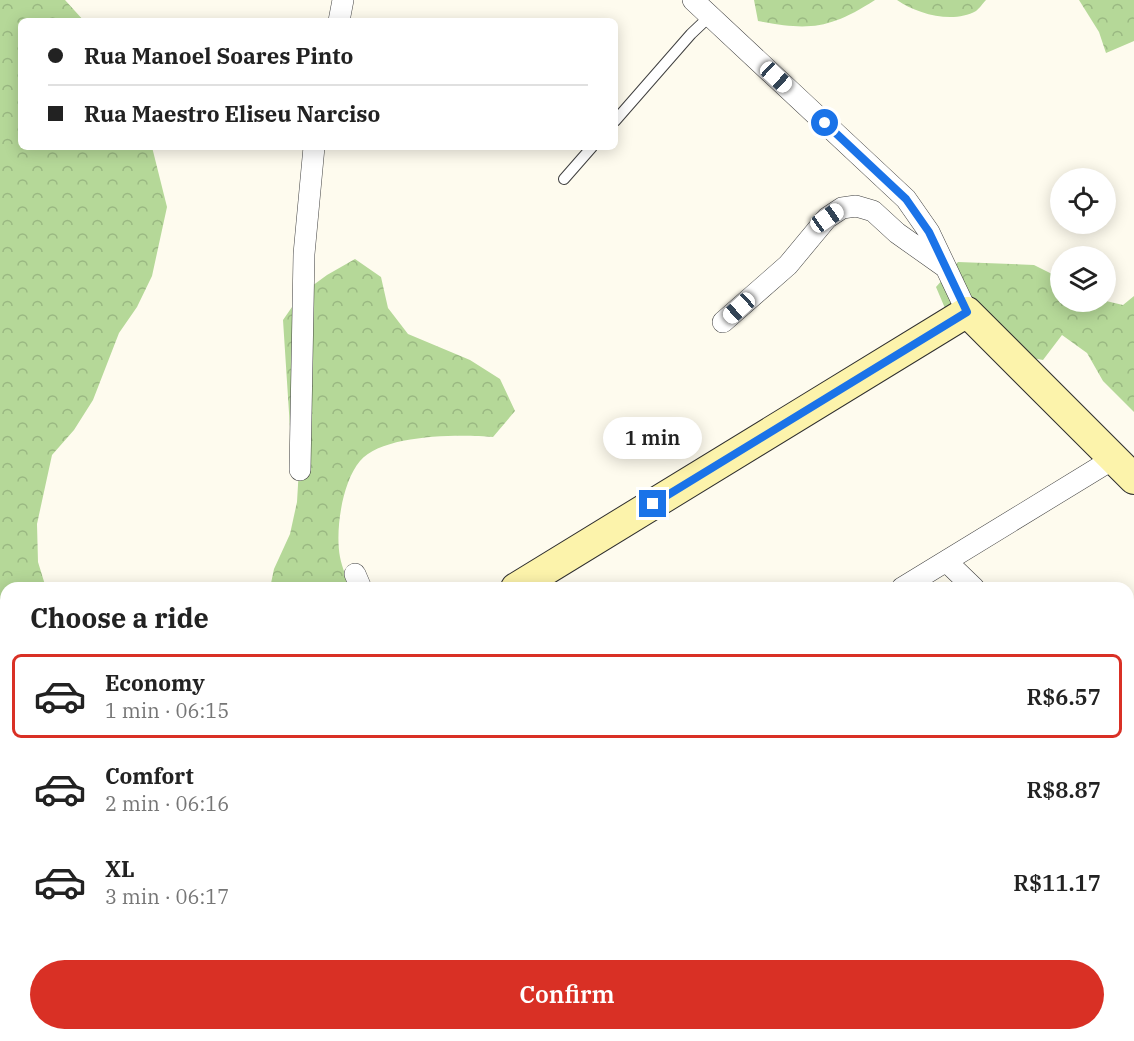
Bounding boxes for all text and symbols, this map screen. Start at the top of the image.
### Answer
text: Rua Manoel Soares Pinto [84,41,353,70]
car [757,58,795,96]
text: Rua Maestro Eliseu Narciso [84,99,380,128]
route start [811,109,838,136]
map controls [1050,168,1116,312]
button: locate [1050,168,1116,234]
car [807,200,847,236]
button: layers [1050,246,1116,312]
car [720,289,758,327]
callout: 1 min [604,417,702,459]
text: 1 min [625,424,680,451]
route end [639,490,666,517]
text: Choose a ride [30,600,209,635]
text: Economy [105,668,205,697]
icon: car [33,669,87,723]
text: R$6.57 [1026,682,1101,711]
text: 1 min · 06:15 [105,697,229,724]
text: Comfort [105,761,194,790]
icon: car [33,762,87,816]
text: R$8.87 [1026,775,1101,804]
text: 2 min · 06:16 [105,790,229,817]
text: XL [105,854,135,883]
icon: car [33,855,87,909]
text: R$11.17 [1013,868,1101,897]
text: 3 min · 06:17 [105,883,229,910]
button: Confirm [30,960,1104,1029]

